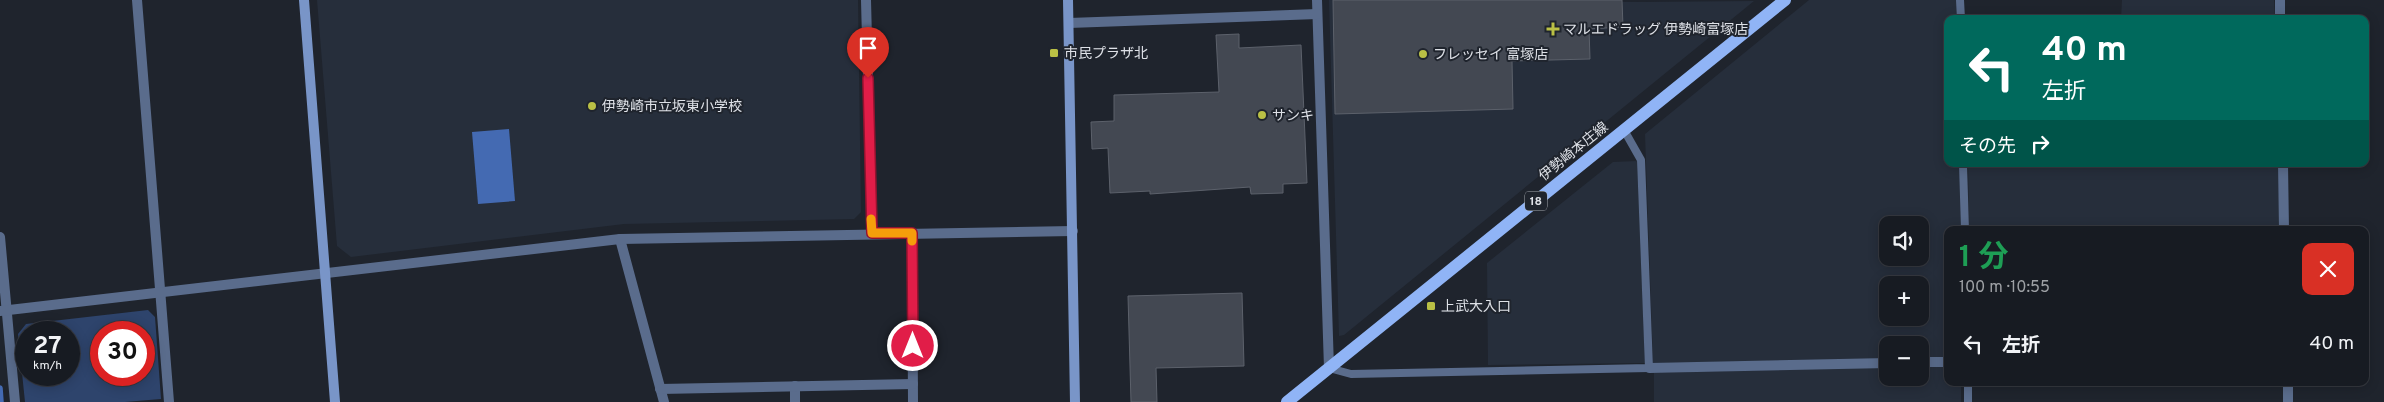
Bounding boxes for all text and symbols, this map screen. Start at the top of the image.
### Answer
place label: マルエドラッグ 伊勢崎富塚店 [1563,22,1748,39]
marker: マルエドラッグ 伊勢崎富塚店 [1547,23,1559,35]
pin [847,27,889,78]
text: 40 m [2042,29,2127,73]
icon: arrive [854,34,882,62]
icon: left [1959,35,2024,100]
place label: 市民プラザ北 [1064,45,1148,63]
marker: 市民プラザ北 [1048,47,1060,59]
place label: フレッセイ 富塚店 [1433,47,1548,64]
marker: フレッセイ 富塚店 [1417,48,1429,60]
text: 左折 [2042,79,2086,106]
place label: 伊勢崎市立坂東小学校 [602,99,742,116]
marker: 伊勢崎市立坂東小学校 [586,100,598,112]
place label: サンキ [1272,108,1314,125]
marker: サンキ [1256,109,1268,121]
street label: 伊勢崎本庄線 [1536,119,1612,185]
icon: right [2026,130,2054,158]
text: その先 [1959,135,2016,159]
road number: 18 [1525,192,1547,210]
map controls [1879,216,1929,386]
button: sound [1879,216,1929,266]
text: 1 分 [1959,240,2009,277]
button: close [2302,243,2354,295]
button: + [1879,276,1929,326]
text: 100 m · 10:55 [1959,278,2050,298]
place label: 上武大入口 [1441,299,1511,316]
marker: 上武大入口 [1425,300,1437,312]
position arrow [886,319,938,371]
speed limit sign: 30 [90,321,155,386]
icon: left [1959,330,1987,358]
text: 27 [33,331,62,363]
text: 40 m [2309,332,2354,356]
text: 左折 [2002,334,2040,358]
button: − [1879,336,1929,386]
text: km/h [33,358,62,374]

